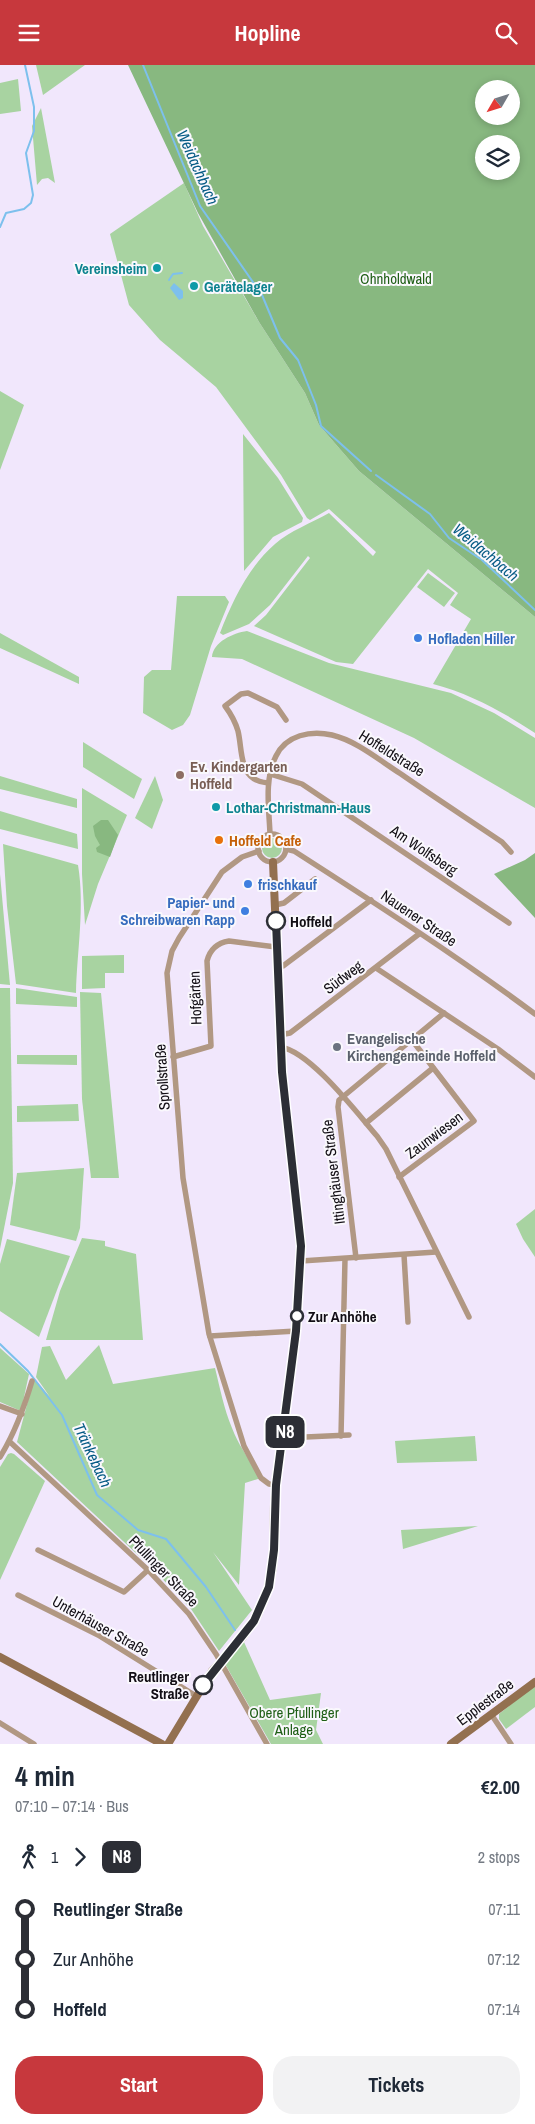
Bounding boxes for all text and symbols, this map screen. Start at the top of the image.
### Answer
text: Hopline [234,18,301,48]
icon: menu [15,19,43,47]
icon: search [492,19,520,47]
north arrow [475,80,520,125]
map controls [475,80,520,180]
water label: Weidachbach [172,126,224,208]
button: layers [475,135,520,180]
place label: Vereinsheim [75,258,147,279]
marker: Vereinsheim [151,262,163,274]
park label: Ohnholdwald [360,268,432,289]
place label: Gerätelager [204,276,273,297]
marker: Gerätelager [188,280,200,292]
water label: Weidachbach [448,518,524,586]
place label: Hofladen Hiller [428,628,515,649]
marker: Hofladen Hiller [412,632,424,644]
street label: Hoffeldstraße [355,725,429,781]
place label: Ev. Kindergarten Hoffeld [190,756,288,794]
marker: Ev. Kindergarten Hoffeld [174,769,186,781]
place label: Lothar-Christmann-Haus [226,797,371,818]
marker: Lothar-Christmann-Haus [210,801,222,813]
street label: Am Wolfsberg [385,819,462,880]
place label: Hoffeld Cafe [229,830,302,851]
marker: Hoffeld Cafe [213,834,225,846]
place label: frischkauf [258,874,318,895]
marker: frischkauf [242,878,254,890]
street label: Nauener Straße [377,885,461,951]
place label: Papier- und Schreibwaren Rapp [120,892,235,930]
marker: Papier- und Schreibwaren Rapp [239,905,251,917]
marker: Hoffeld [266,911,286,931]
place label: Hoffeld [290,911,332,932]
street label: Südweg [319,955,367,999]
street label: Hofgärten [184,971,206,1025]
place label: Evangelische Kirchengemeinde Hoffeld [347,1028,496,1066]
marker: Evangelische Kirchengemeinde Hoffeld [331,1041,343,1053]
street label: Sprollstraße [149,1043,175,1111]
street label: Zaunwiesen [401,1106,467,1164]
street label: Ittinghäuser Straße [316,1118,350,1226]
place label: Zur Anhöhe [308,1306,377,1327]
marker: Zur Anhöhe [290,1309,304,1323]
line badge: N8 [262,1416,308,1448]
water label: Tränkebach [69,1419,117,1491]
text: N8 [276,1419,294,1444]
street label: Pfullinger Straße [124,1531,204,1612]
street label: Unterhäuser Straße [49,1591,153,1661]
place label: Reutlinger Straße [128,1666,189,1704]
street label: Epplestraße [452,1674,518,1730]
marker: Reutlinger Straße [193,1675,213,1695]
park label: Obere Pfullinger Anlage [249,1702,339,1740]
text: 4 min [15,1757,75,1795]
text: €2.00 [481,1774,520,1800]
text: 07:10 – 07:14 · Bus [15,1795,129,1817]
icon: walk [15,1843,43,1871]
icon: forward [66,1843,94,1871]
text: N8 [112,1844,131,1869]
text: 1 [51,1846,58,1868]
text: 2 stops [478,1846,520,1868]
text: Reutlinger Straße [53,1896,183,1922]
text: 07:11 [488,1898,520,1920]
text: Zur Anhöhe [53,1946,134,1972]
text: 07:12 [487,1948,520,1970]
text: Hoffeld [53,1996,107,2022]
text: 07:14 [487,1998,520,2020]
button: Start [15,2056,263,2114]
button: Tickets [273,2056,520,2114]

